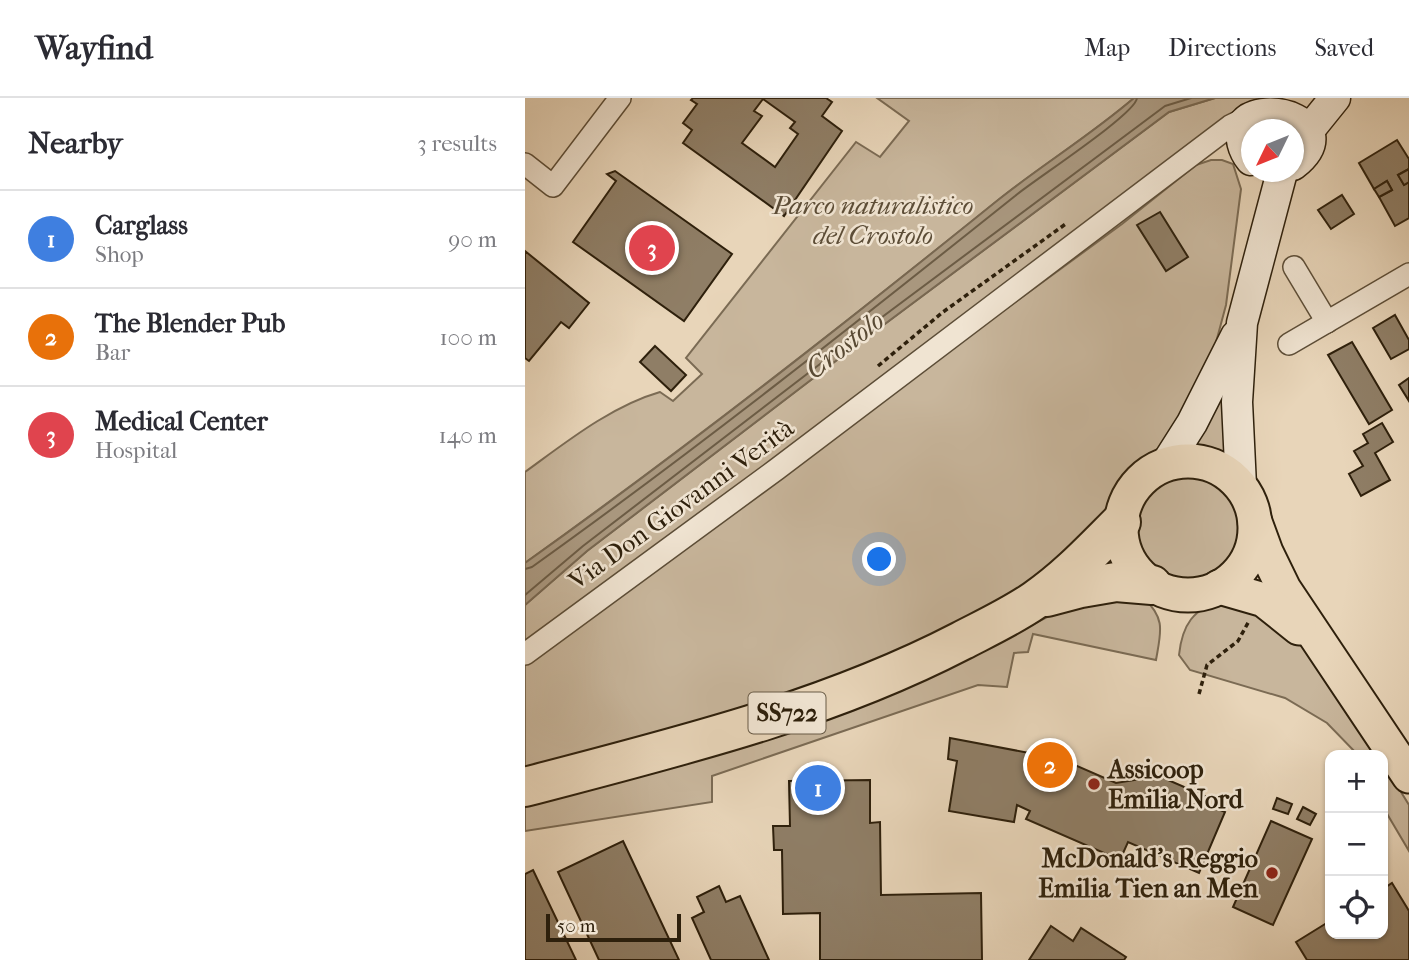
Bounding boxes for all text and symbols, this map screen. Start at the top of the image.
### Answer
text: Wayfind [35,29,153,68]
text: Map [1084,34,1130,62]
text: Directions [1168,34,1276,62]
text: Saved [1314,34,1374,62]
north arrow [1241,119,1304,182]
text: Nearby [28,126,123,161]
text: 3 results [417,130,497,157]
park label: Parco naturalistico del Crostolo [771,190,974,251]
text: Carglass [95,210,188,241]
pin: 3 [629,222,675,274]
text: 1 [47,226,55,253]
text: 90 m [448,226,497,253]
text: Shop [95,241,144,268]
water label: Crostolo [798,303,890,385]
text: The Blender Pub [95,308,285,339]
text: 2 [45,324,57,351]
text: 100 m [439,324,497,351]
text: Bar [95,339,130,366]
text: Medical Center [95,406,268,437]
street label: Via Don Giovanni Verità [562,412,801,597]
text: 3 [46,422,56,449]
text: 140 m [438,422,497,449]
text: Hospital [95,437,177,464]
your location [862,542,896,576]
road number: SS722 [749,692,825,734]
pin: 2 [1027,739,1073,791]
map controls [1325,750,1388,939]
button: + [1325,750,1388,813]
place label: Assicoop Emilia Nord [1106,754,1244,815]
pin: 1 [795,762,841,814]
marker: Assicoop Emilia Nord [1086,776,1102,792]
button: − [1325,813,1388,876]
place label: McDonald's Reggio Emilia Tien an Men [1038,843,1259,904]
marker: McDonald's Reggio Emilia Tien an Men [1264,865,1280,881]
button: locate [1325,876,1388,939]
scale bar [546,911,681,943]
text: 50 m [557,915,596,937]

